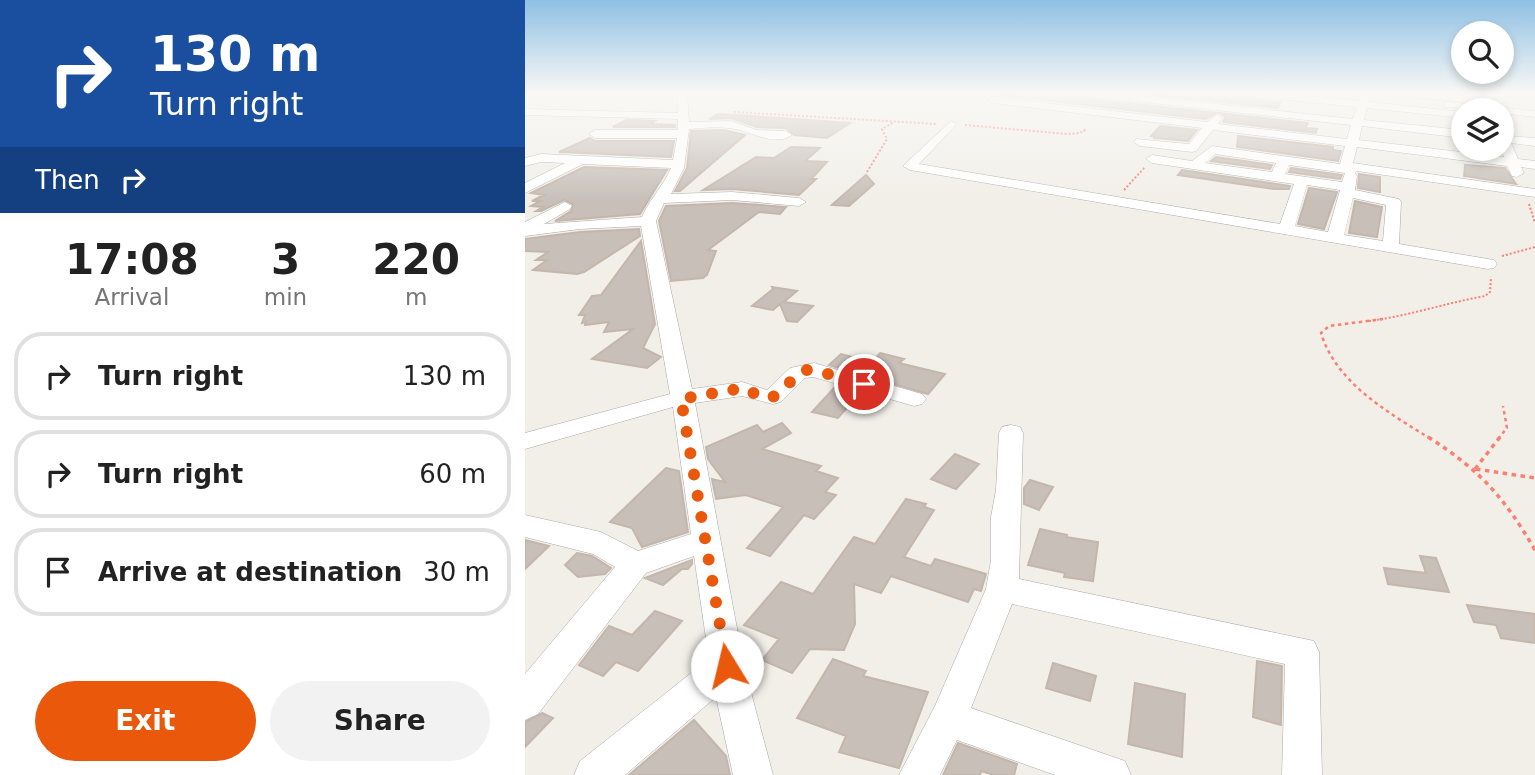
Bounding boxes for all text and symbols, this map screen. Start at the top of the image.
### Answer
map controls [1451,21,1514,161]
button: search [1451,21,1514,84]
text: 130 m [150,26,320,83]
icon: right [35,28,126,119]
text: Turn right [150,85,303,123]
button: layers [1451,98,1514,161]
icon: right [114,161,152,199]
text: Then [35,165,100,195]
text: 17:08 [65,235,199,284]
text: 3 [271,235,300,284]
text: 220 [372,235,460,284]
text: Arrival [95,284,169,310]
text: min [264,284,307,310]
text: m [405,284,427,310]
pin [834,354,894,414]
icon: right [39,357,77,395]
text: Turn right [98,361,243,391]
text: 130 m [403,361,486,391]
icon: arrive [845,365,883,403]
icon: right [39,455,77,493]
text: Turn right [98,459,243,489]
text: 60 m [419,459,486,489]
icon: arrive [39,553,77,591]
text: Arrive at destination [98,557,402,587]
text: 30 m [423,557,490,587]
position arrow [690,629,764,703]
button: Exit [35,681,256,761]
button: Share [270,681,490,761]

